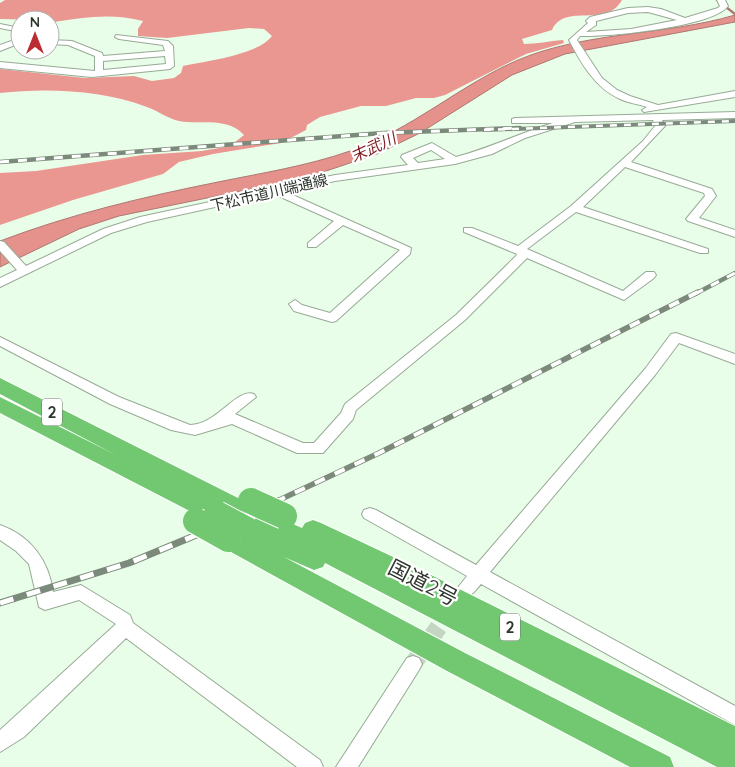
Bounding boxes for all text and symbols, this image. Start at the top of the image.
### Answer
north arrow [10,10,60,60]
text: N [30,13,40,31]
water label: 末武川 [347,127,401,166]
street label: 下松市道川端通線 [208,170,329,215]
road number: 2 [42,398,62,426]
street label: 国道2号 [384,554,463,611]
road number: 2 [500,614,520,640]

